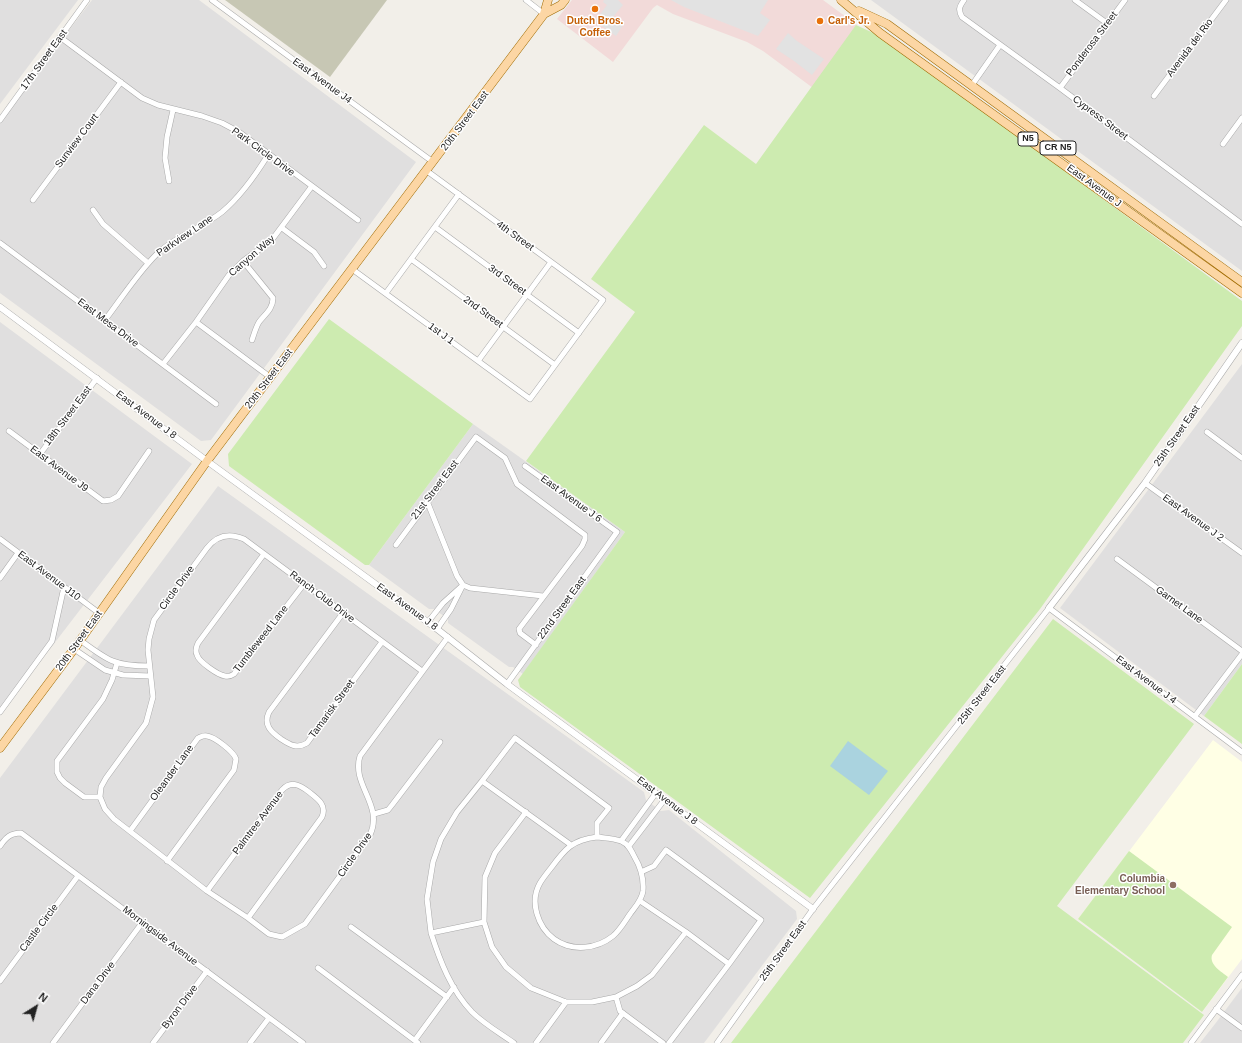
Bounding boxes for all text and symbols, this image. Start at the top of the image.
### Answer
marker: Dutch Bros. Coffee [590,4,600,14]
street label: Ponderosa Street [1064,9,1120,79]
place label: Dutch Bros. Coffee [567,15,623,38]
place label: Carl's Jr. [828,15,870,27]
marker: Carl's Jr. [815,16,825,26]
street label: Avenida del Rio [1164,16,1216,80]
street label: 17th Street East [18,27,70,93]
street label: East Avenue J4 [290,56,354,106]
street label: 20th Street East [439,89,491,153]
street label: Cypress Street [1070,93,1130,143]
street label: Sunview Court [53,111,101,171]
street label: Park Circle Drive [229,125,297,179]
road number: N5 [1018,132,1038,146]
road number: CR N5 [1040,141,1076,155]
street label: East Avenue J [1064,162,1124,210]
street label: Parkview Lane [154,213,216,259]
street label: 4th Street [494,218,536,254]
street label: Canyon Way [227,233,277,279]
street label: 3rd Street [486,262,528,298]
street label: 2nd Street [461,294,505,330]
street label: East Mesa Drive [75,296,141,350]
street label: 1st J 1 [426,320,456,348]
street label: 20th Street East [243,347,295,411]
street label: 18th Street East [42,384,94,448]
street label: East Avenue J 8 [113,388,179,442]
street label: 25th Street East [1152,403,1202,469]
street label: East Avenue J9 [27,443,91,495]
street label: 21st Street East [409,458,461,522]
street label: East Avenue J 6 [538,473,604,525]
street label: East Avenue J 2 [1160,492,1226,544]
street label: East Avenue J10 [15,549,83,603]
street label: Circle Drive [157,564,197,612]
street label: Ranch Club Drive [287,569,357,625]
street label: 22nd Street East [535,574,589,642]
street label: East Avenue J 8 [374,581,440,633]
street label: Garnet Lane [1153,584,1205,626]
street label: Tumbleweed Lane [231,603,291,675]
street label: 20th Street East [53,608,105,674]
street label: East Avenue J 4 [1113,653,1179,707]
street label: 25th Street East [955,663,1009,727]
street label: Tamarisk Street [307,677,357,741]
street label: Oleander Lane [148,743,196,803]
street label: East Avenue J 8 [634,774,700,828]
street label: Palmtree Avenue [230,789,286,857]
street label: Circle Drive [335,830,375,880]
place label: Columbia Elementary School [1075,873,1165,896]
marker: Columbia Elementary School [1168,880,1178,890]
street label: Castle Circle [17,902,61,954]
street label: Morningside Avenue [120,904,200,968]
street label: 25th Street East [757,918,809,984]
street label: Dana Drive [78,959,118,1007]
street label: Byron Drive [159,983,201,1031]
north arrow [16,987,56,1027]
text: N [36,990,50,1005]

